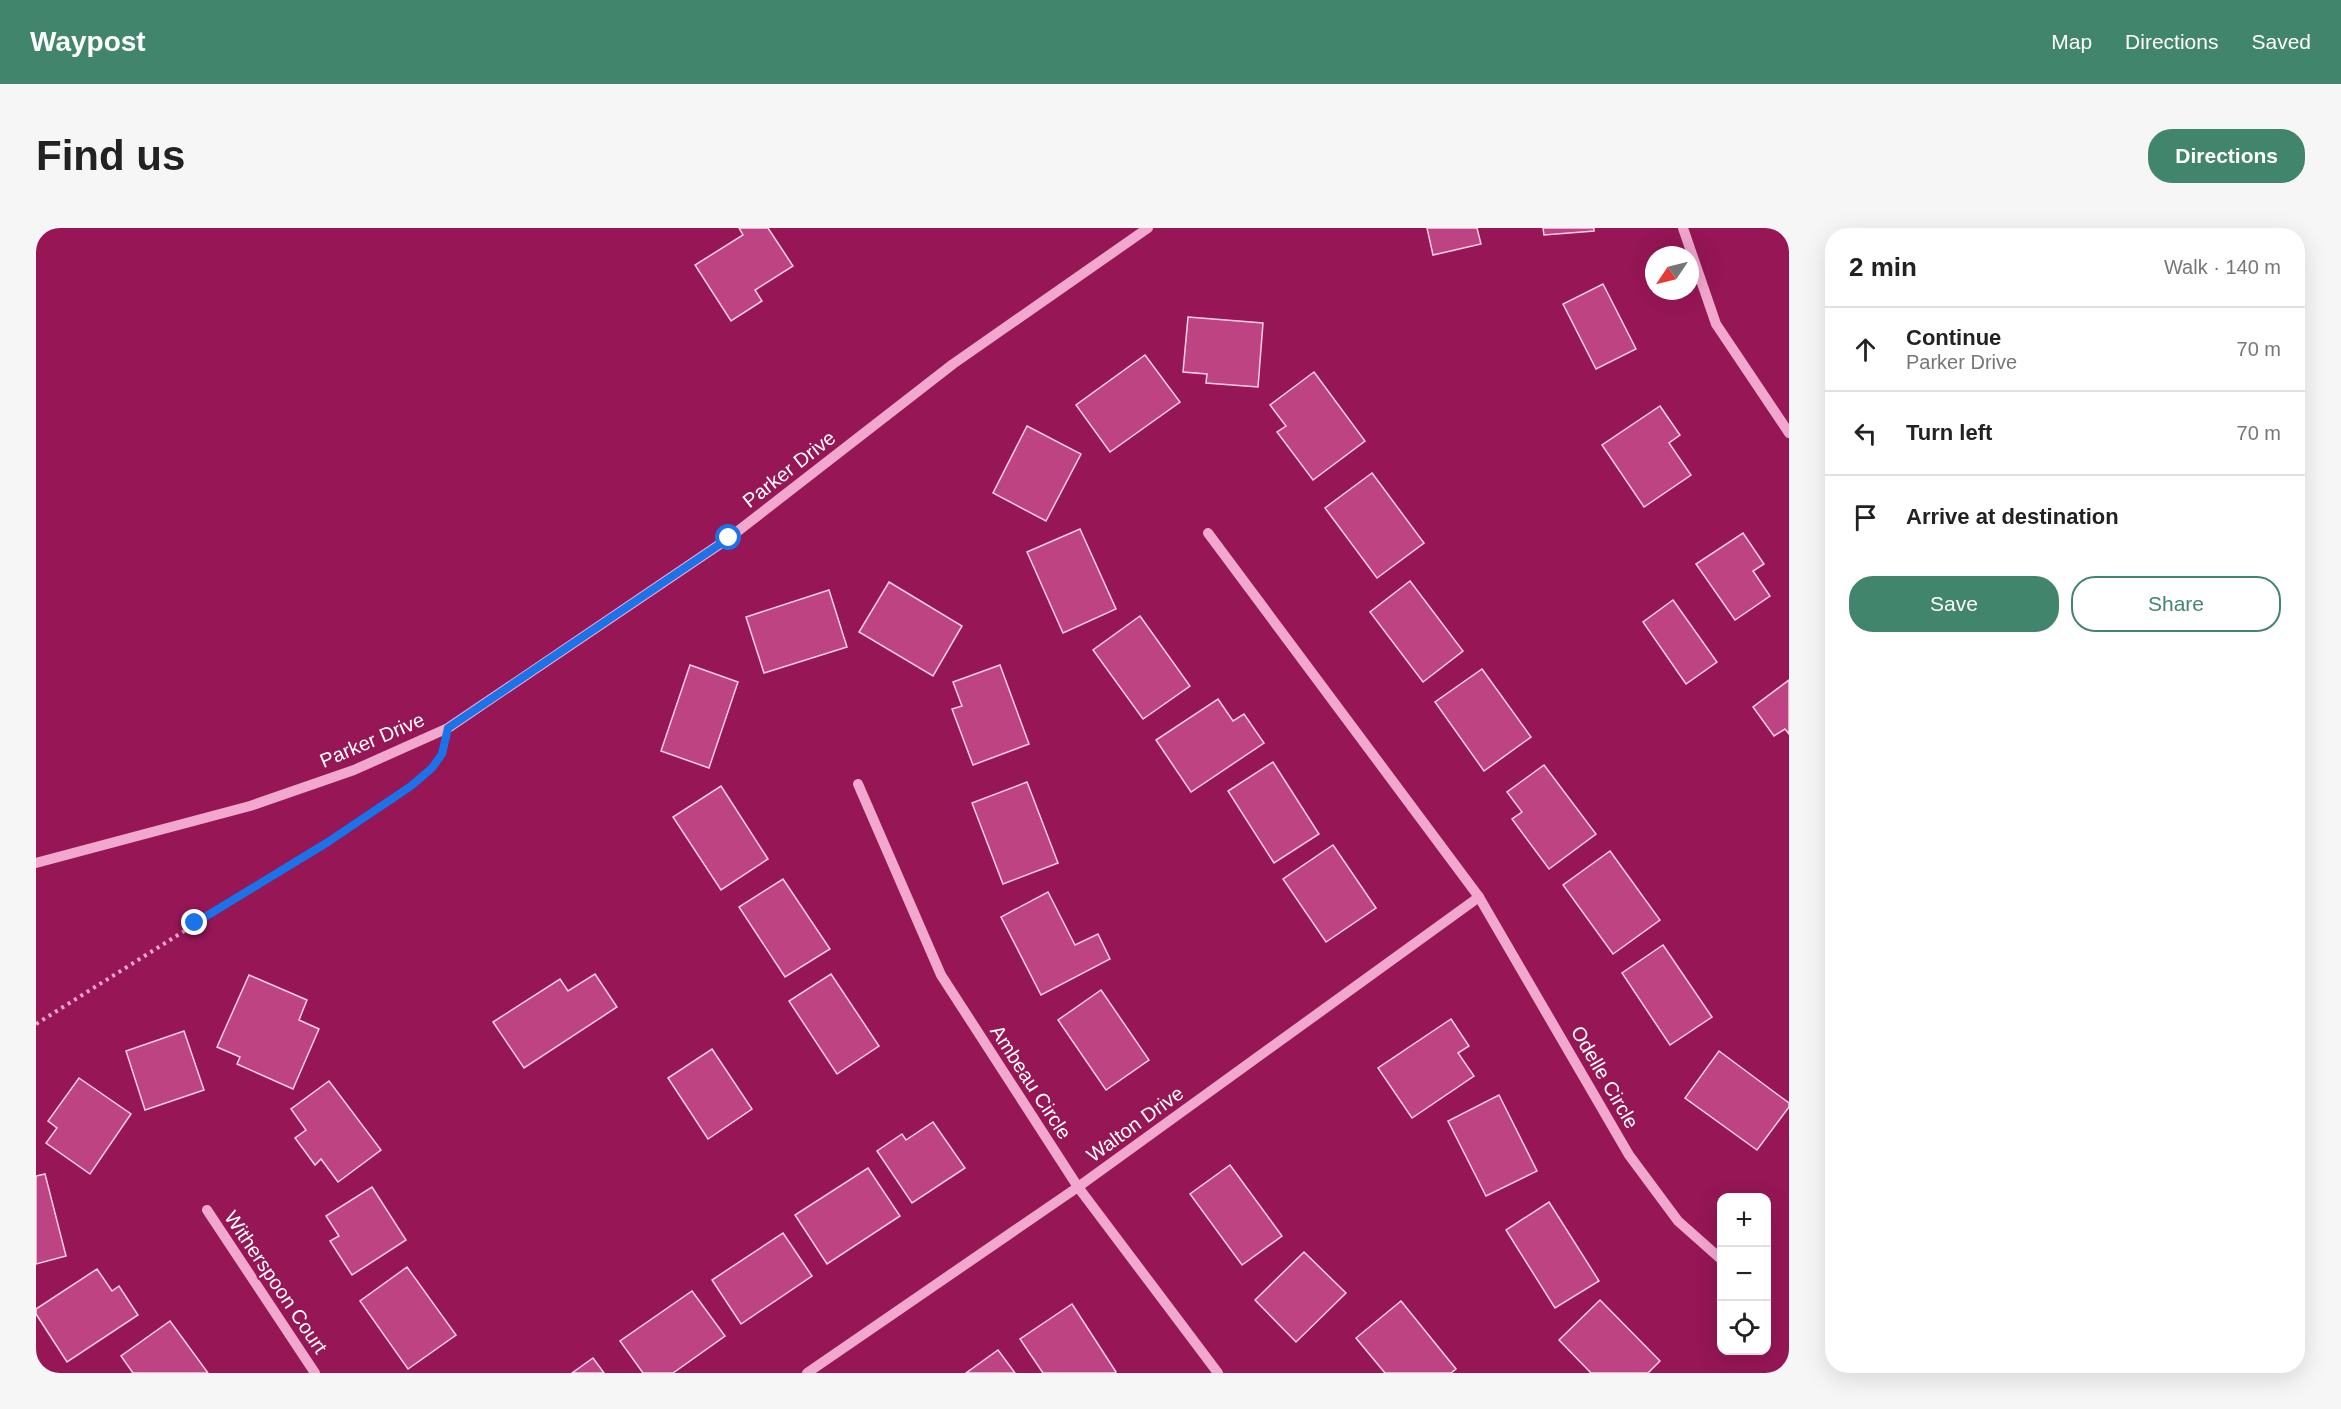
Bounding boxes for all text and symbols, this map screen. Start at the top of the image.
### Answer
text: Waypost [30,26,146,57]
text: Map [2051,30,2092,53]
text: Directions [2125,30,2218,53]
text: Saved [2251,30,2311,53]
button: Directions [2148,129,2305,183]
text: Find us [36,132,185,179]
north arrow [1645,246,1699,300]
text: 2 min [1849,252,1917,282]
text: Walk · 140 m [2164,256,2281,278]
text: Continue [1906,325,2001,350]
icon: ahead [1849,333,1882,366]
text: 70 m [2237,338,2281,360]
text: Parker Drive [1906,351,2017,373]
icon: left [1849,417,1882,450]
text: Turn left [1906,420,1992,445]
text: 70 m [2237,422,2281,444]
street label: Parker Drive [738,426,840,512]
icon: arrive [1849,501,1882,534]
text: Arrive at destination [1906,504,2119,529]
route start [715,524,741,550]
button: Save [1849,576,2059,632]
button: Share [2071,576,2281,632]
street label: Parker Drive [317,708,427,772]
route end [181,909,207,935]
street label: Ambeau Circle [986,1021,1076,1143]
street label: Odelle Circle [1567,1022,1643,1132]
street label: Walton Drive [1083,1082,1187,1166]
map controls [1717,1193,1771,1355]
button: + [1717,1193,1771,1247]
street label: Witherspoon Court [220,1207,332,1358]
button: − [1717,1247,1771,1301]
button: locate [1717,1301,1771,1355]

